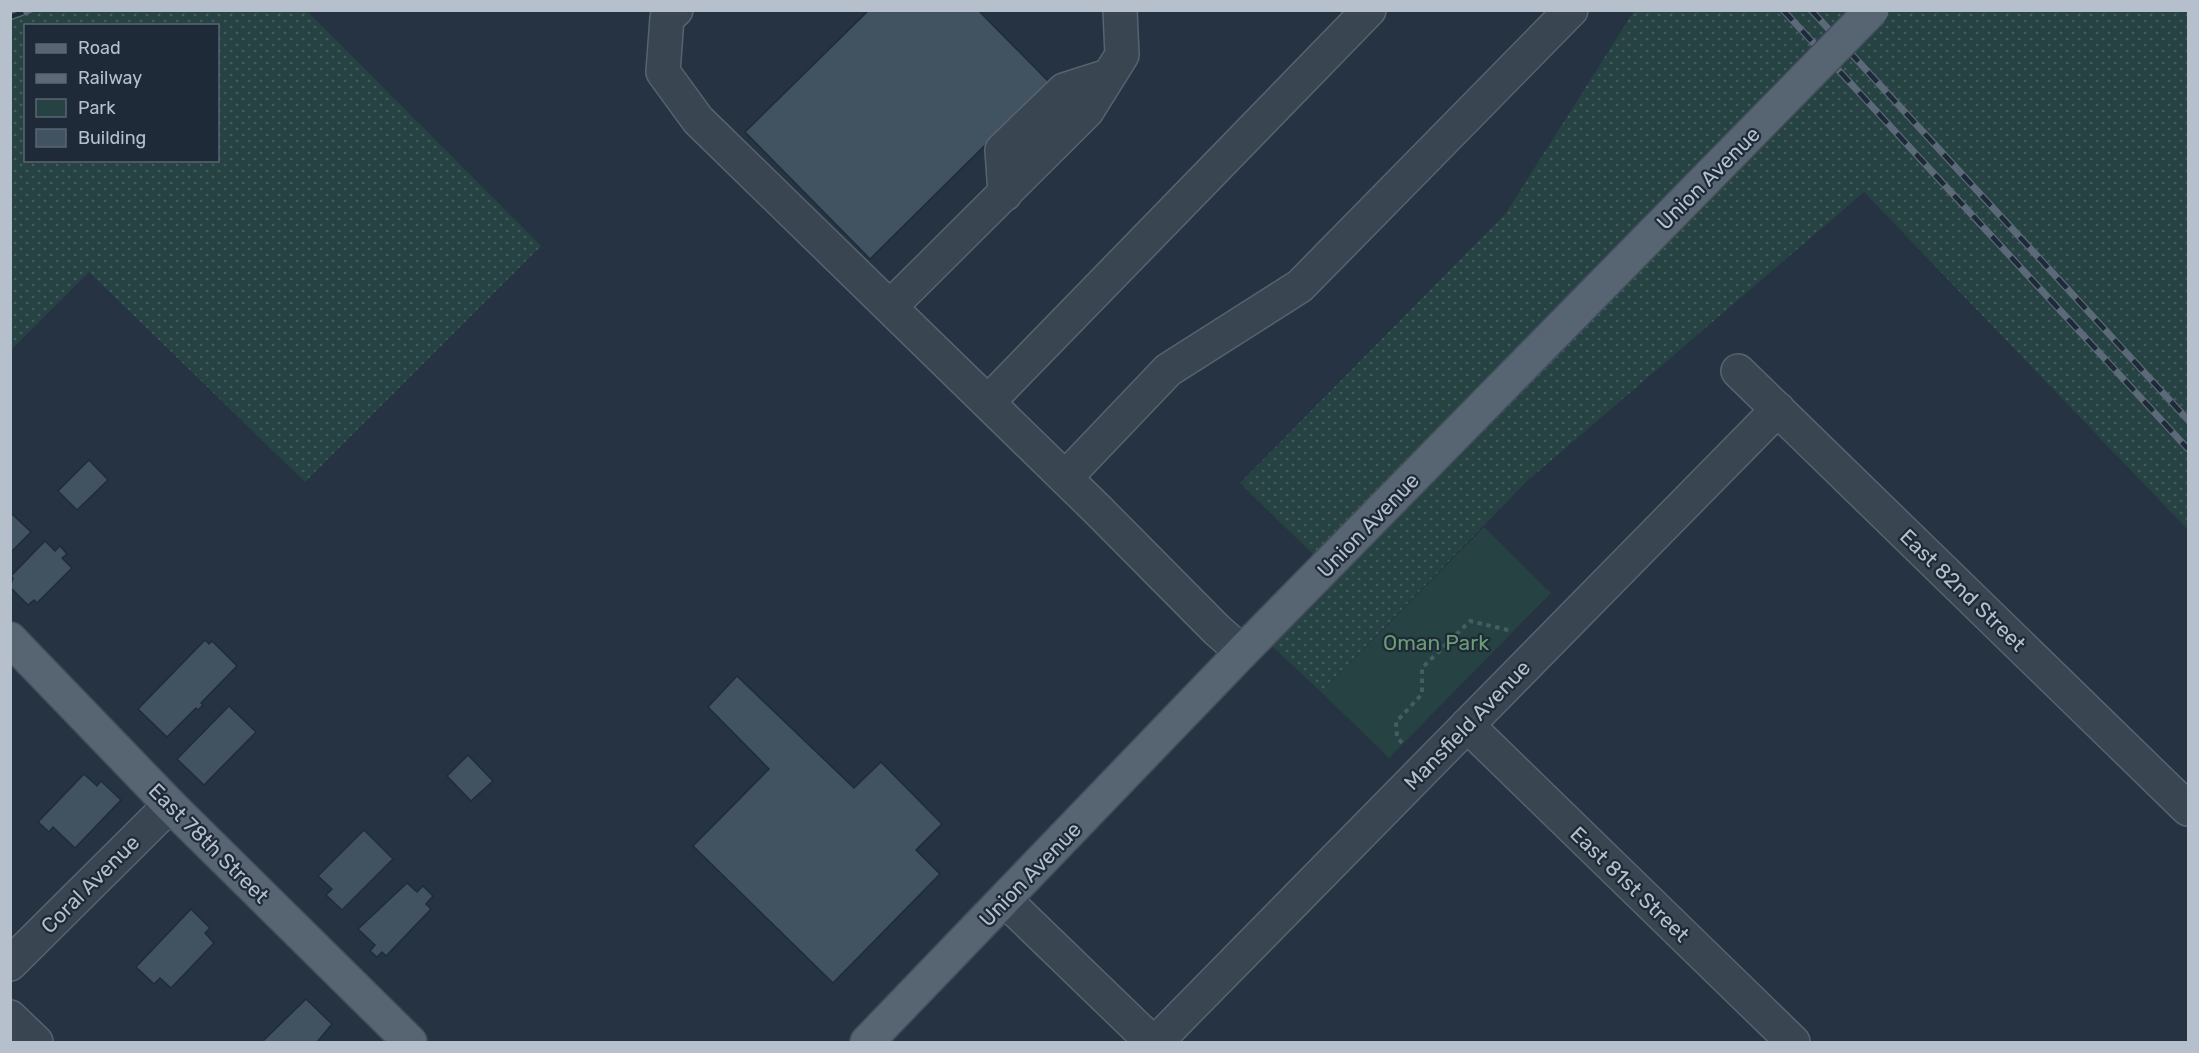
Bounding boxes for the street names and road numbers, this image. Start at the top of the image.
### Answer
street label: Union Avenue [1651,121,1765,235]
street label: Union Avenue [1312,468,1424,582]
street label: East 82nd Street [1895,524,2031,656]
street label: Mansfield Avenue [1399,655,1535,795]
street label: East 78th Street [144,778,274,908]
street label: Union Avenue [974,817,1086,931]
street label: East 81st Street [1565,821,1695,947]
street label: Coral Avenue [36,830,144,938]

